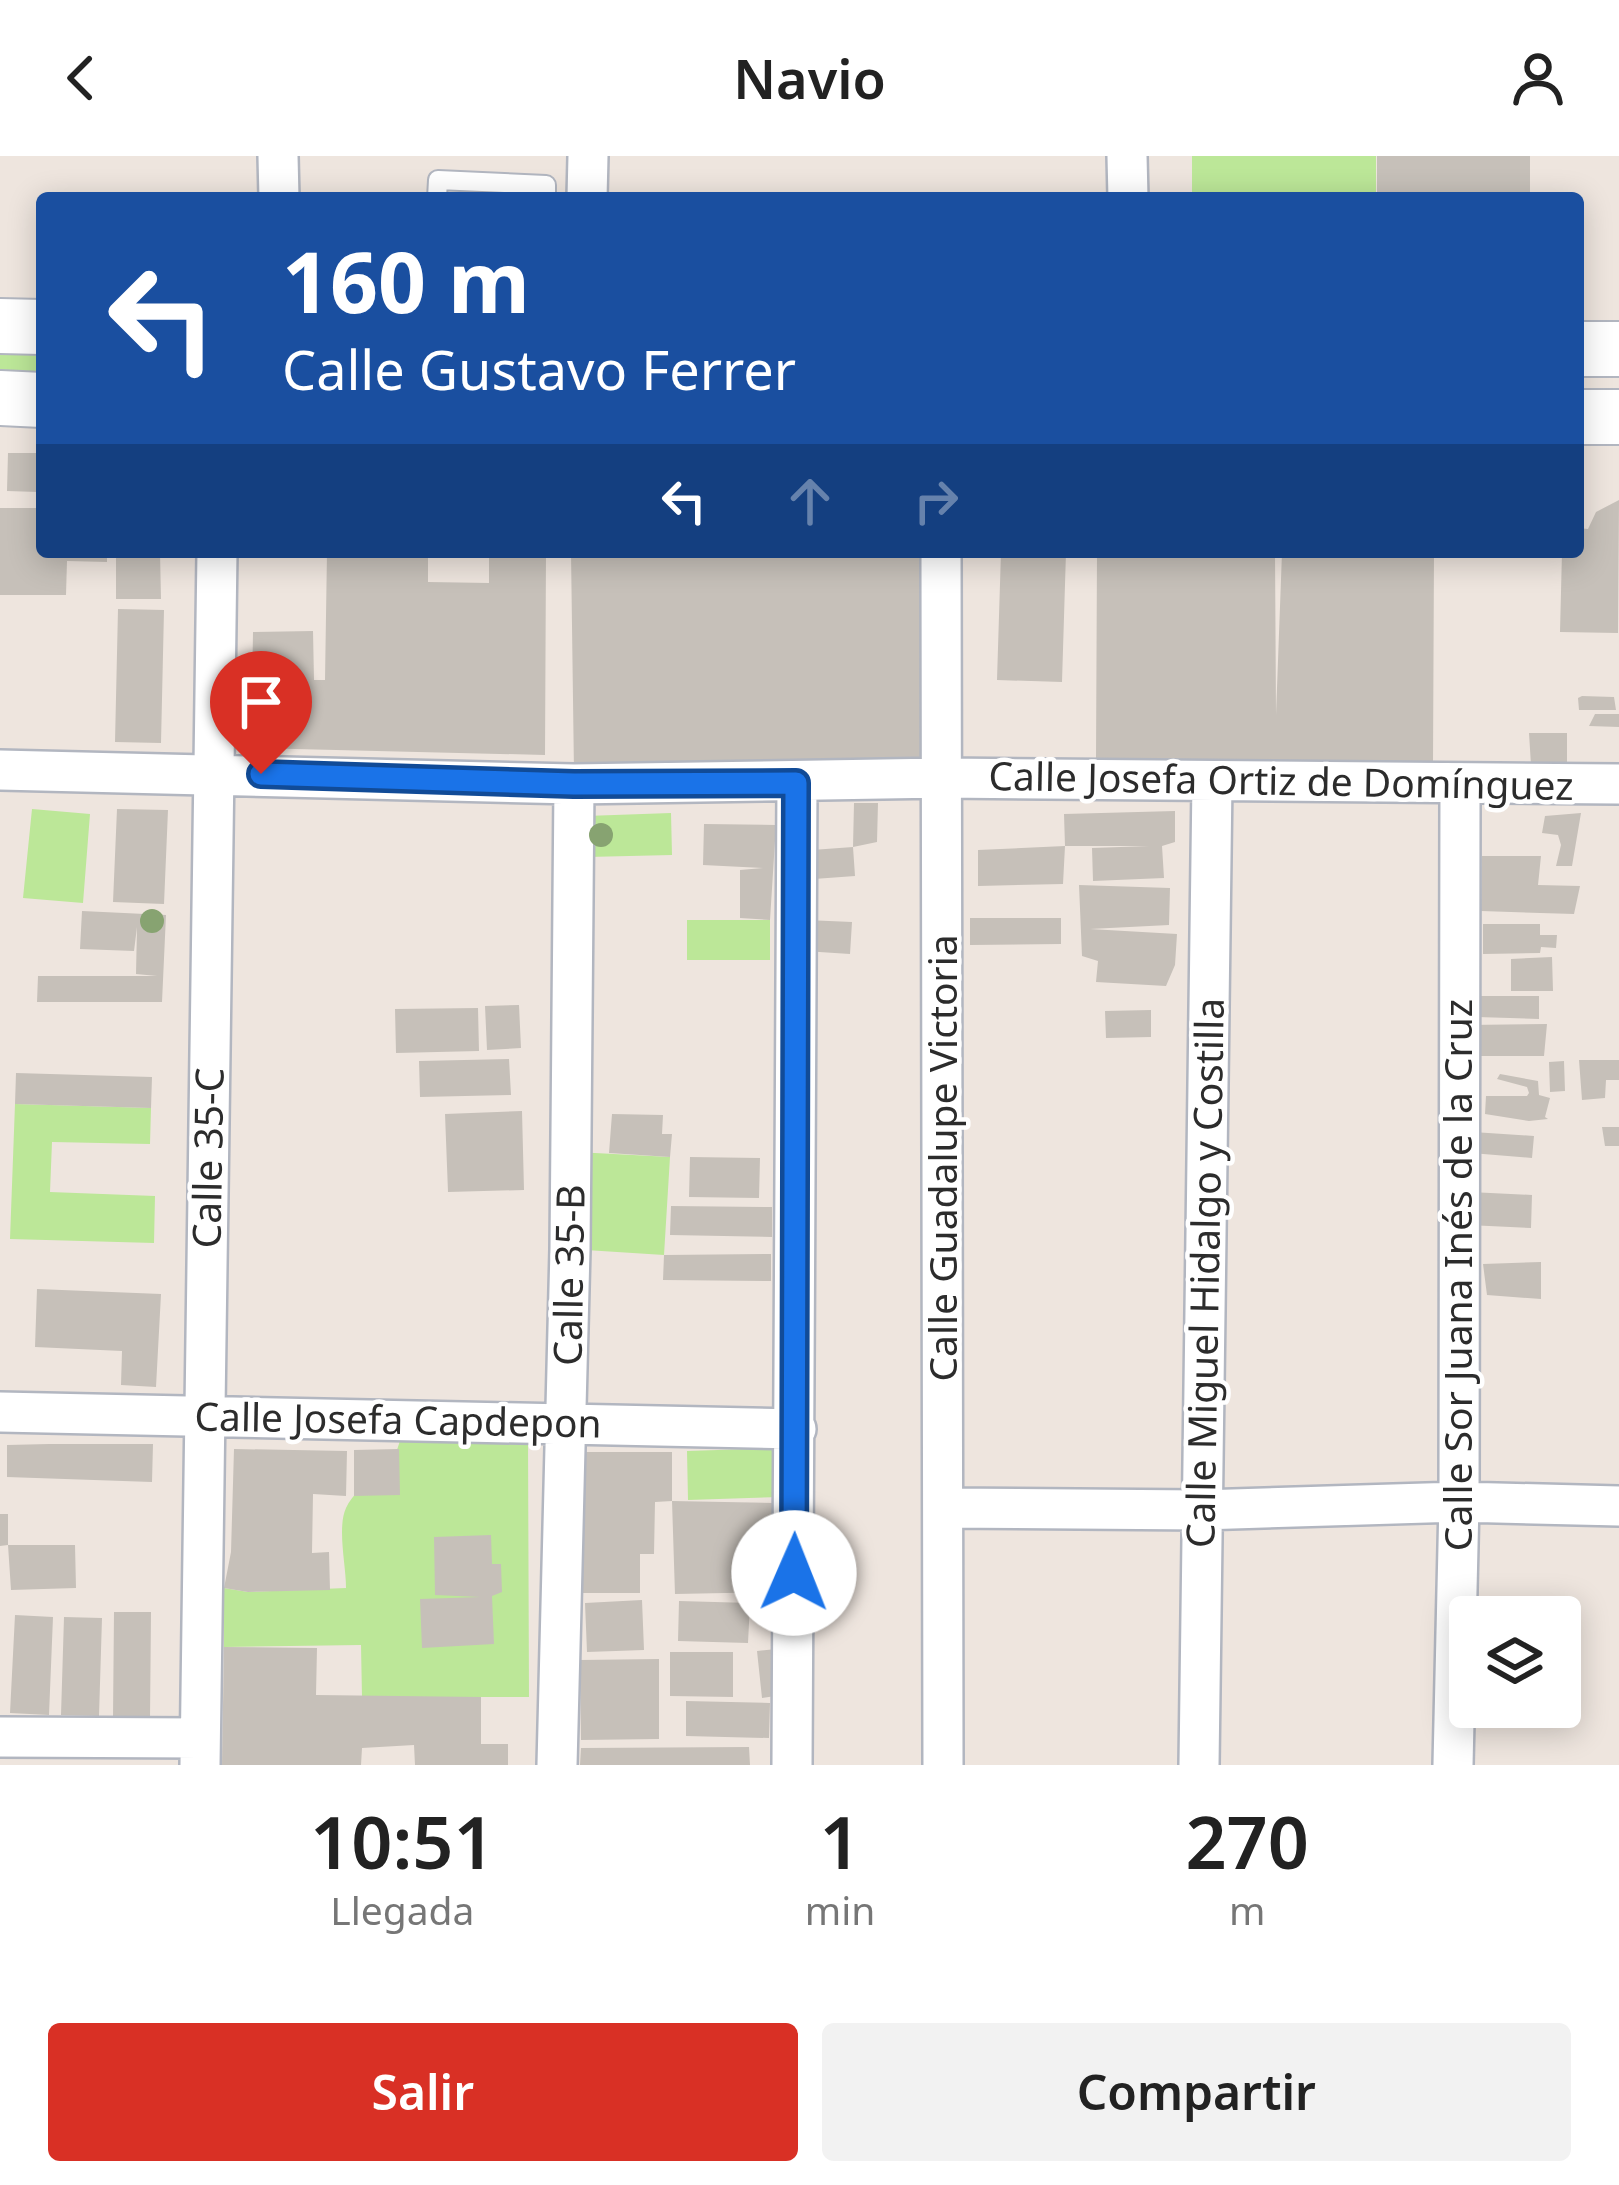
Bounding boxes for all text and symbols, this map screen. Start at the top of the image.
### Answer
text: Navio [733,41,886,115]
icon: back [48,45,114,111]
icon: person [1505,45,1571,111]
text: 160 m [282,223,530,338]
icon: left [84,240,240,396]
text: Calle Gustavo Ferrer [282,332,796,406]
icon: left [651,468,717,534]
icon: ahead [777,468,843,534]
icon: right [903,468,969,534]
pin [210,651,312,774]
icon: arrive [228,669,294,735]
street label: Calle Josefa Ortiz de Domínguez [988,748,1574,811]
street label: Calle Guadalupe Victoria [915,934,968,1382]
street label: Calle Miguel Hidalgo y Costilla [1172,997,1235,1549]
street label: Calle Sor Juana Inés de la Cruz [1430,999,1483,1551]
street label: Calle 35-C [178,1067,235,1249]
street label: Calle 35-B [539,1184,596,1366]
street label: Calle Josefa Capdepon [194,1388,602,1449]
position arrow [731,1510,857,1636]
map controls [1449,1596,1581,1728]
button: layers [1449,1596,1581,1728]
text: 10:51 [310,1792,495,1890]
text: 1 [819,1792,861,1890]
text: 270 [1185,1792,1309,1890]
text: Llegada [330,1883,474,1936]
text: min [805,1883,875,1936]
text: m [1229,1883,1265,1936]
button: Salir [48,2023,798,2161]
button: Compartir [822,2023,1571,2161]

